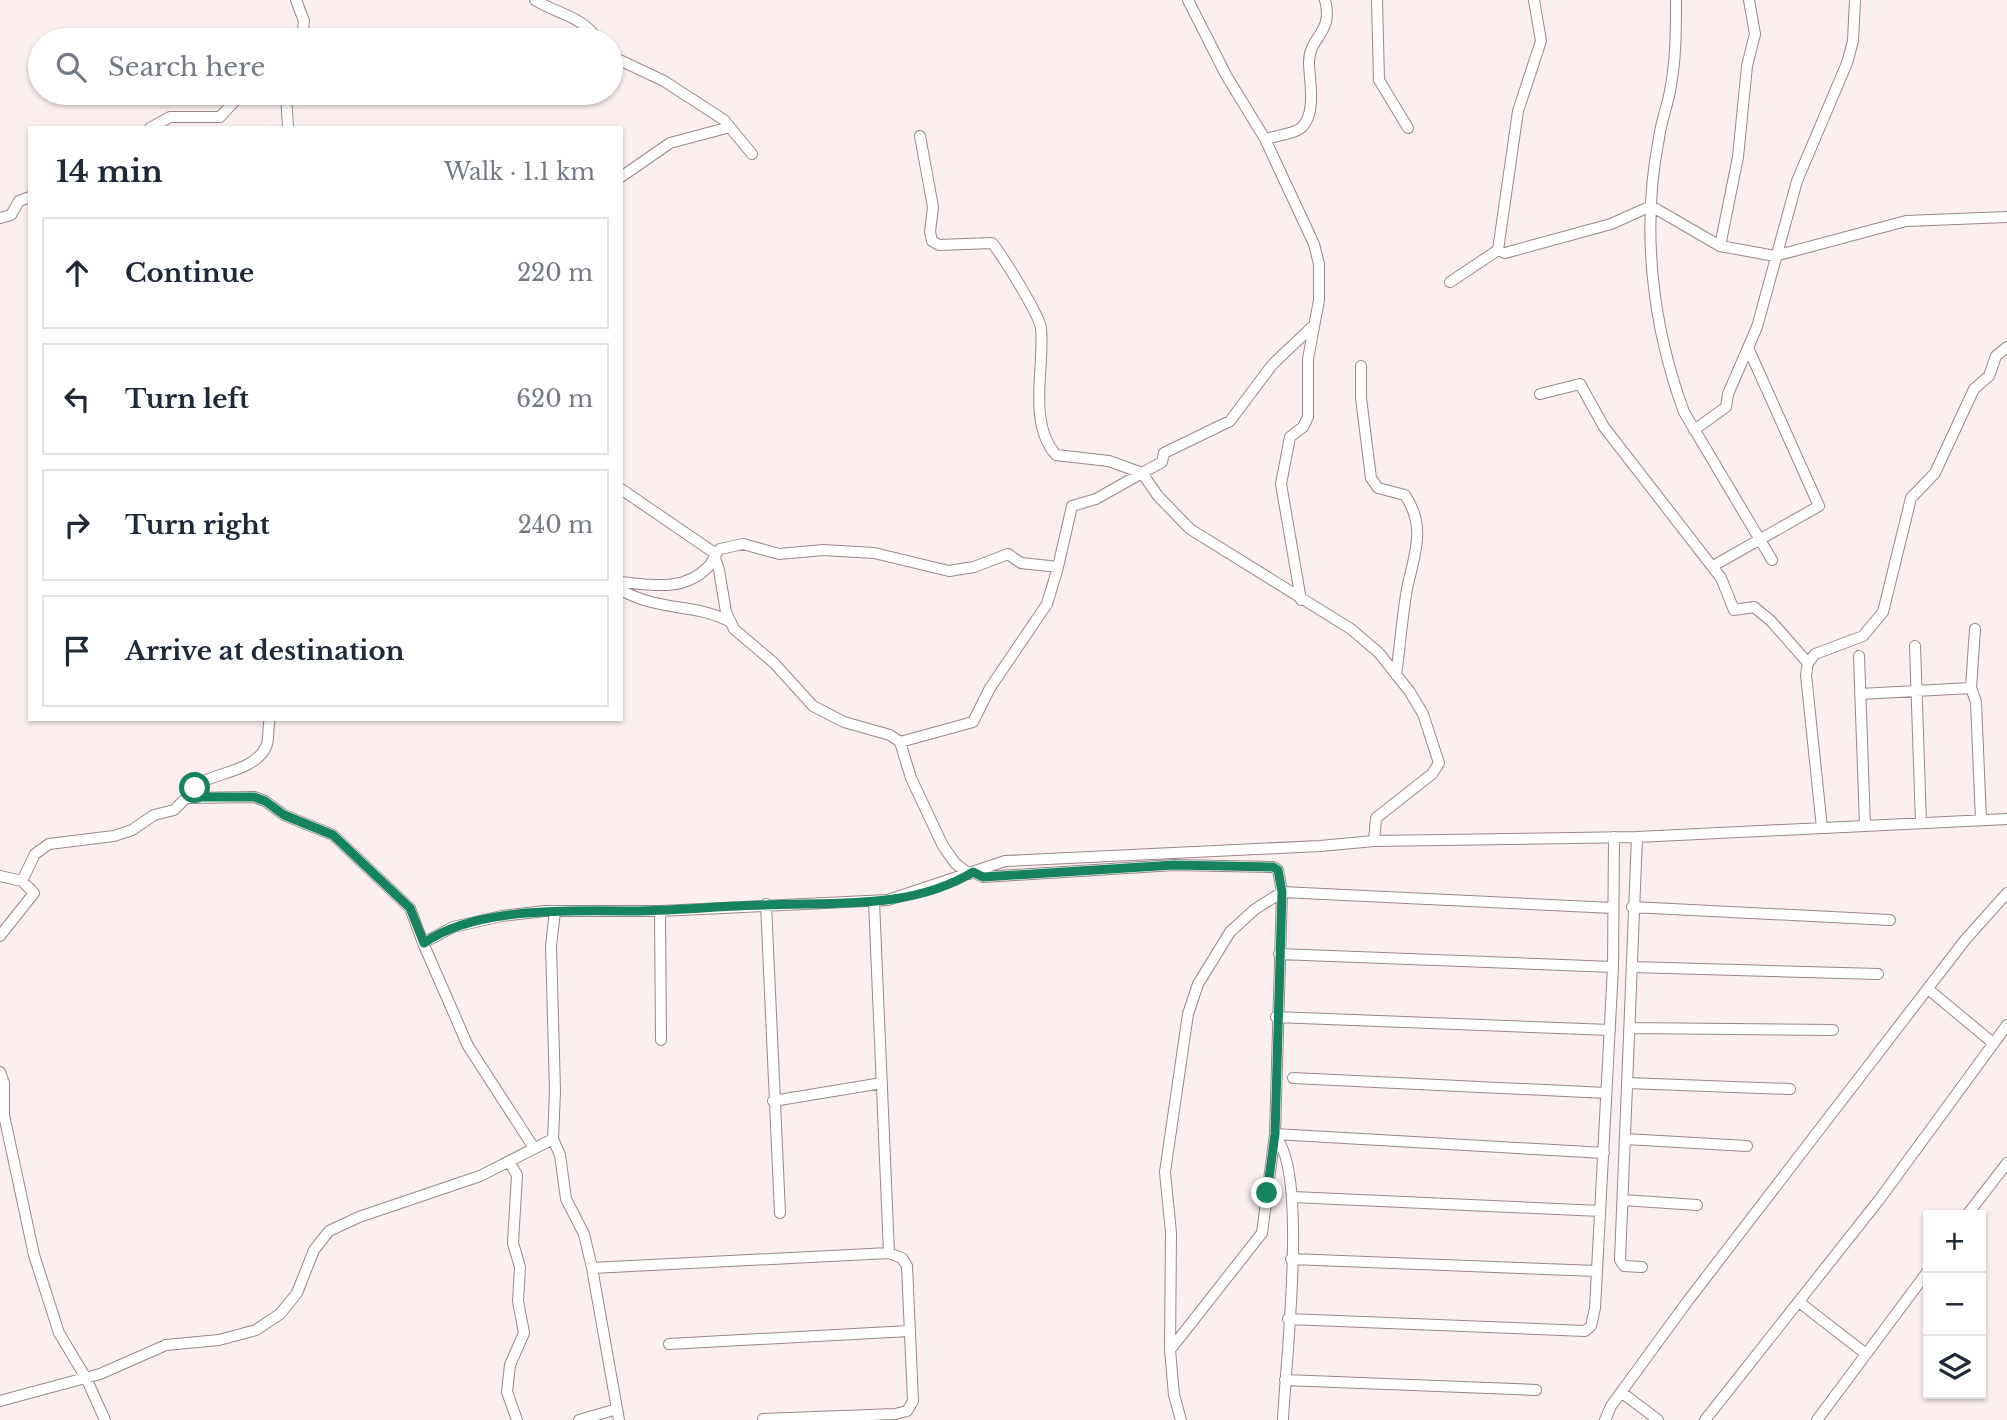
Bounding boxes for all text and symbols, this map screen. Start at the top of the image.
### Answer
search box [28,28,623,105]
icon: search [52,48,90,86]
text: Search here [108,51,265,83]
text: 14 min [56,153,163,190]
text: Walk · 1.1 km [444,158,595,186]
icon: ahead [58,254,96,292]
text: Continue [125,257,254,289]
text: 220 m [517,259,593,287]
icon: left [58,380,96,418]
text: Turn left [125,383,249,415]
text: 620 m [516,385,593,413]
icon: right [58,506,96,544]
text: Turn right [125,509,270,541]
text: 240 m [518,511,593,539]
icon: arrive [58,632,96,670]
text: Arrive at destination [125,635,405,667]
route start [179,772,210,803]
route end [1251,1177,1282,1208]
map controls [1923,1210,1986,1399]
button: + [1923,1210,1986,1273]
button: − [1923,1273,1986,1336]
button: layers [1923,1336,1986,1399]

